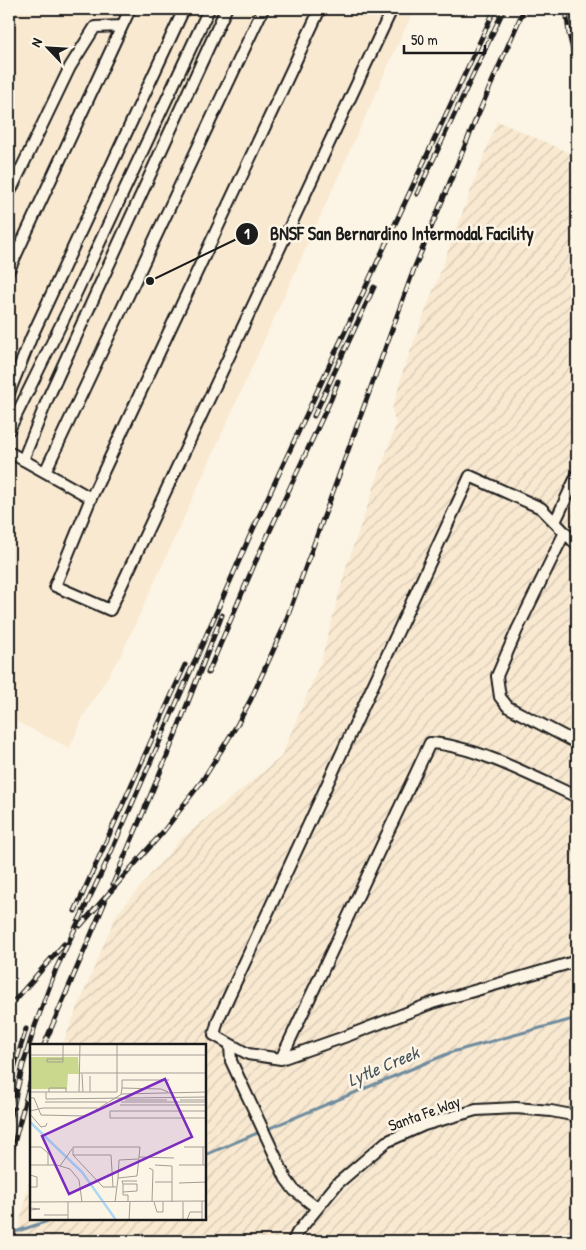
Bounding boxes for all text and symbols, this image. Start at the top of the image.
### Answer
north arrow [22,22,72,72]
scale bar [404,22,485,54]
text: 50 m [411,29,438,50]
text: N [26,34,46,50]
callout: BNSF San Bernardino Intermodal Facility [235,217,544,250]
text: BNSF San Bernardino Intermodal Facility [270,221,534,247]
text: 1 [244,223,250,244]
water label: Lytle Creek [344,1039,424,1092]
inset map [30,1044,206,1220]
street label: Santa Fe Way [385,1090,463,1136]

